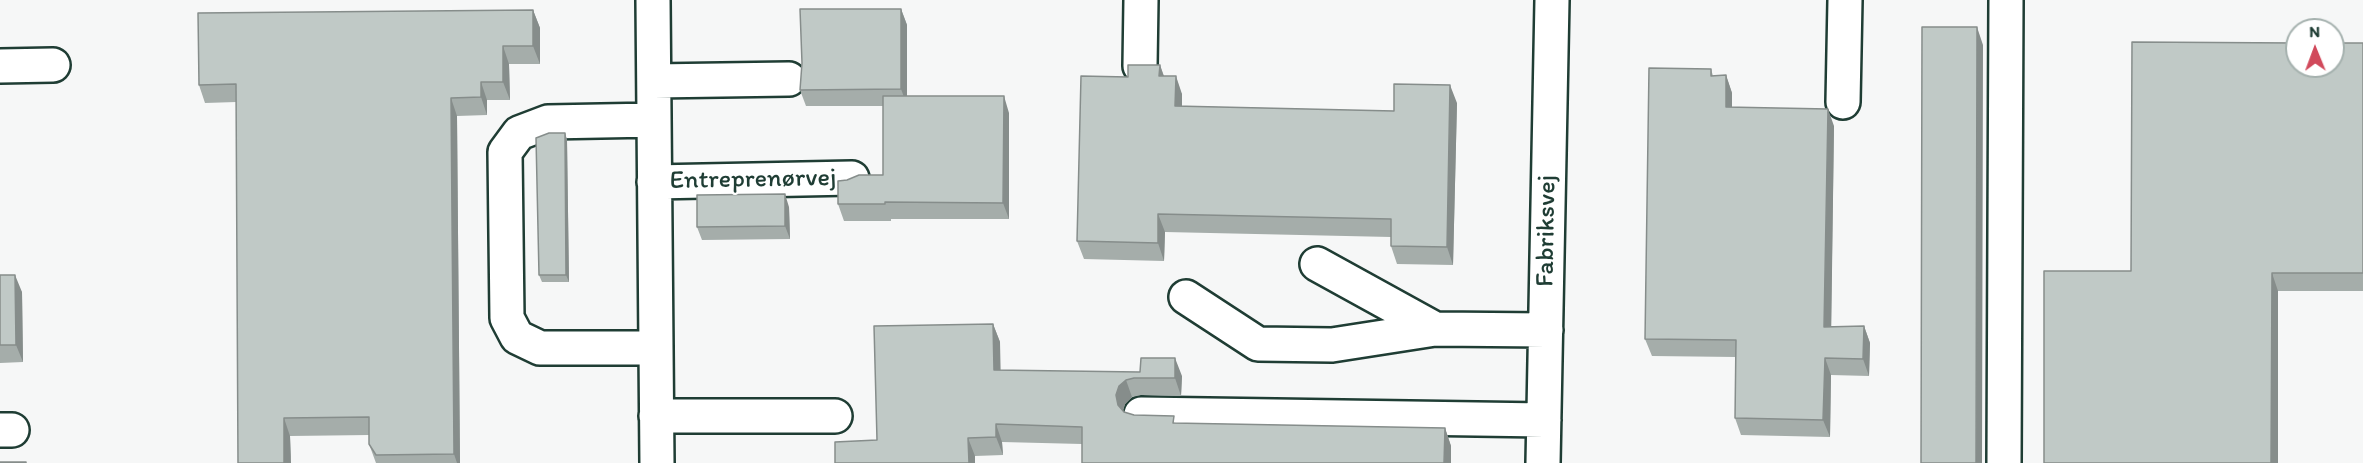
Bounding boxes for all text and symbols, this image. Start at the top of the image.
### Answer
north arrow [2285,18,2345,78]
text: N [2309,22,2320,41]
street label: Entreprenørvej [669,163,837,197]
street label: Fabriksvej [1530,175,1564,287]

